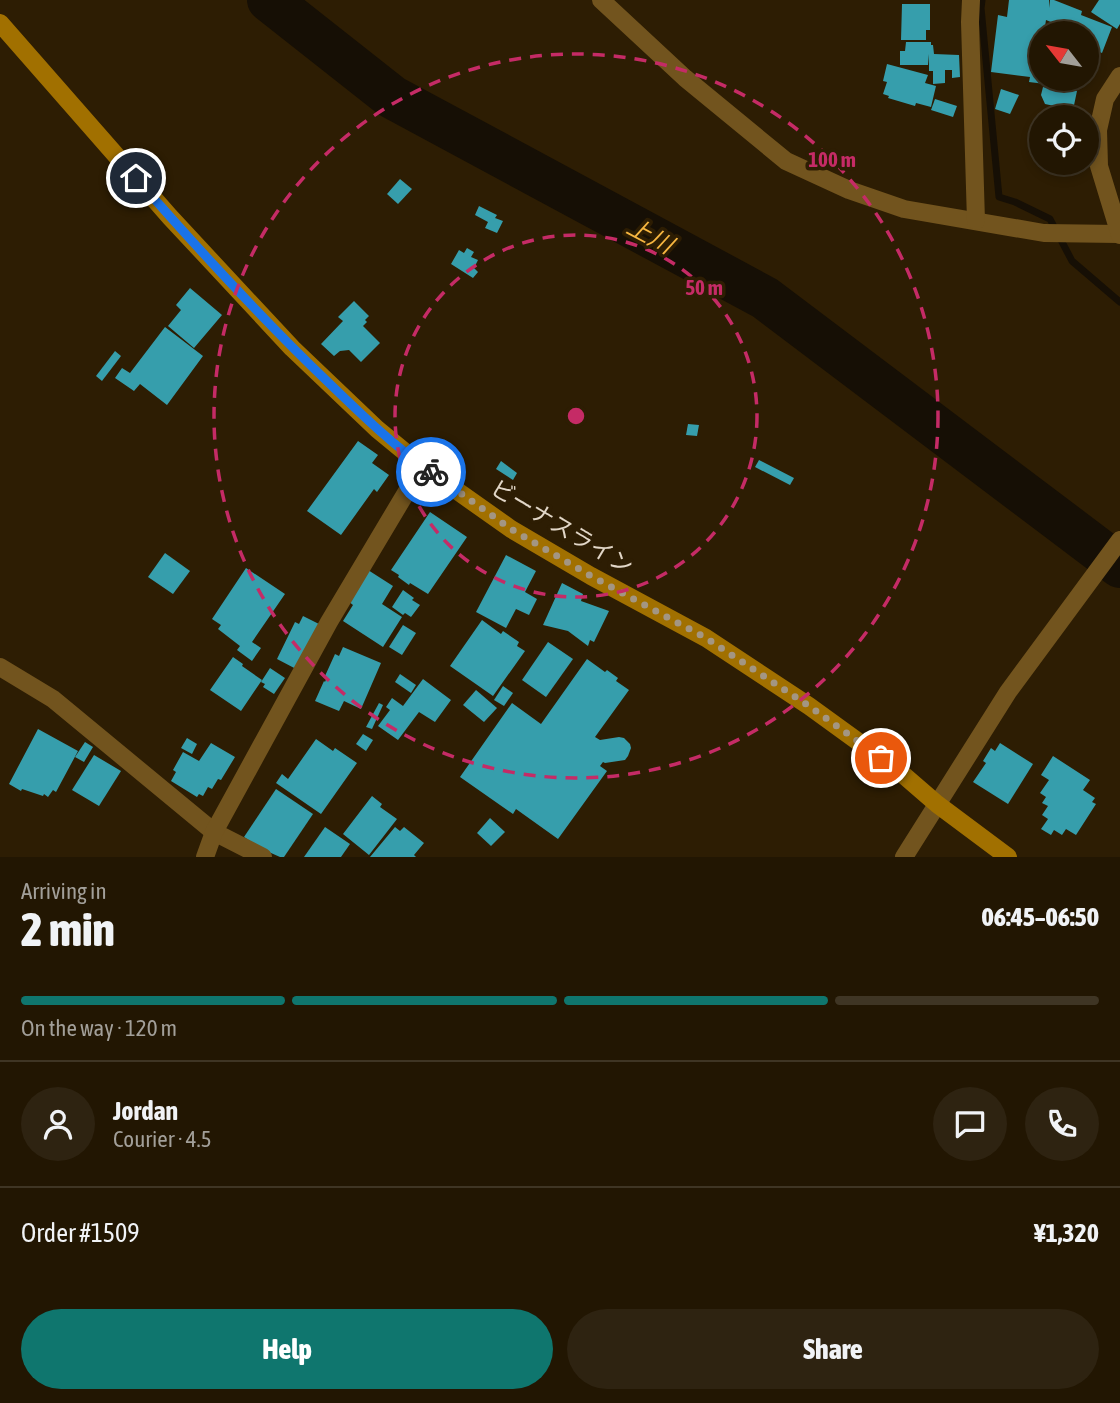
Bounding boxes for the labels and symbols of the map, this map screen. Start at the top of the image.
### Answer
north arrow [1029,21,1099,91]
text: 100 m [808,147,856,171]
pin [106,148,166,208]
water label: 上川 [623,212,680,260]
text: 50 m [685,275,723,299]
centre of rings [564,404,588,428]
courier [396,437,466,507]
street label: ビーナスライン [486,474,638,580]
pin [851,728,911,788]

